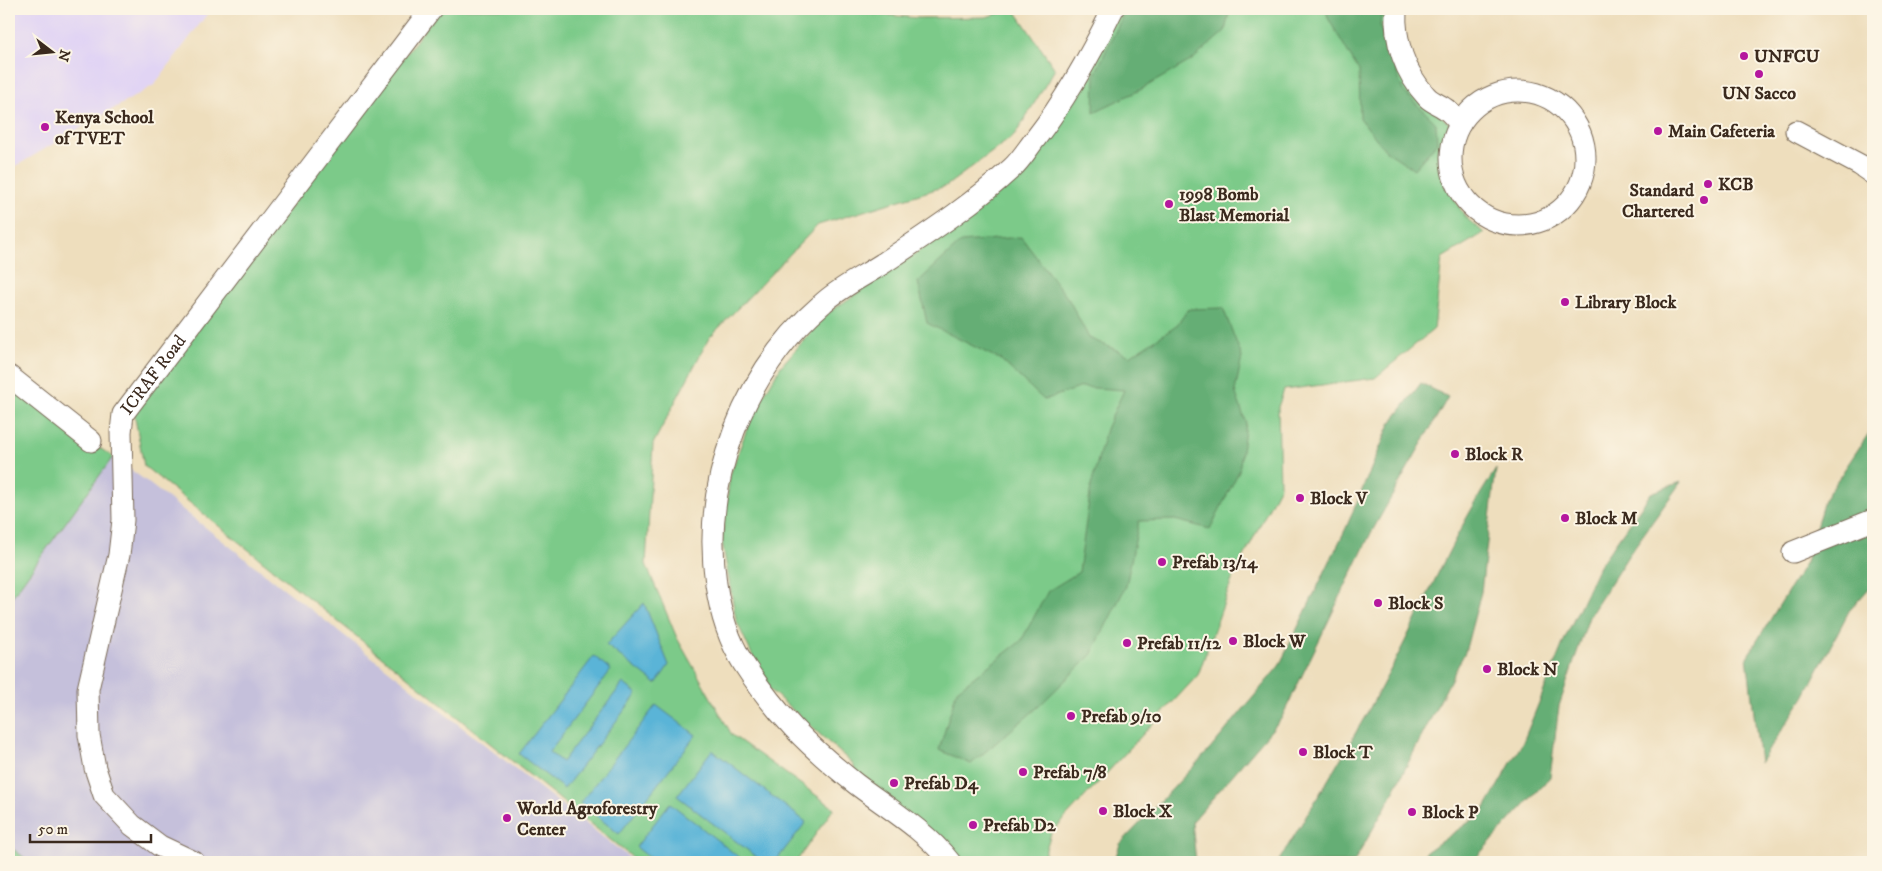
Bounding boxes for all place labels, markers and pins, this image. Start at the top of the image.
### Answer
place label: UNFCU [1754,46,1820,68]
marker: UNFCU [1738,50,1750,62]
marker: UN Sacco [1753,68,1765,80]
place label: UN Sacco [1722,83,1796,105]
place label: Kenya School of TVET [55,107,154,150]
marker: Kenya School of TVET [39,121,51,133]
place label: Main Cafeteria [1668,121,1775,143]
marker: Main Cafeteria [1652,125,1664,137]
place label: KCB [1718,174,1754,196]
marker: KCB [1702,178,1714,190]
place label: Standard Chartered [1622,180,1695,223]
place label: 1998 Bomb Blast Memorial [1179,184,1290,227]
marker: Standard Chartered [1698,194,1710,206]
marker: 1998 Bomb Blast Memorial [1163,198,1175,210]
place label: Library Block [1575,292,1678,314]
marker: Library Block [1559,296,1571,308]
place label: Block R [1465,444,1524,466]
marker: Block R [1449,448,1461,460]
place label: Block V [1310,488,1369,510]
marker: Block V [1294,492,1306,504]
place label: Block M [1575,508,1638,530]
marker: Block M [1559,512,1571,524]
place label: Prefab 13/14 [1172,552,1258,574]
marker: Prefab 13/14 [1156,556,1168,568]
place label: Block S [1388,593,1443,615]
marker: Block S [1372,597,1384,609]
place label: Block W [1243,631,1306,653]
place label: Prefab 11/12 [1137,633,1222,655]
marker: Block W [1227,635,1239,647]
marker: Prefab 11/12 [1121,637,1133,649]
place label: Block N [1497,659,1558,681]
marker: Block N [1481,663,1493,675]
place label: Prefab 9/10 [1081,706,1162,728]
marker: Prefab 9/10 [1065,710,1077,722]
place label: Block T [1313,742,1373,764]
marker: Block T [1297,746,1309,758]
place label: Prefab 7/8 [1033,762,1107,784]
marker: Prefab 7/8 [1017,766,1029,778]
place label: Prefab D4 [904,773,979,795]
marker: Prefab D4 [888,777,900,789]
place label: World Agroforestry Center [516,798,658,841]
place label: Block X [1113,801,1173,823]
place label: Block P [1422,802,1479,824]
marker: Block X [1097,805,1109,817]
marker: Block P [1406,806,1418,818]
marker: World Agroforestry Center [501,812,513,824]
place label: Prefab D2 [983,815,1057,837]
marker: Prefab D2 [967,819,979,831]

